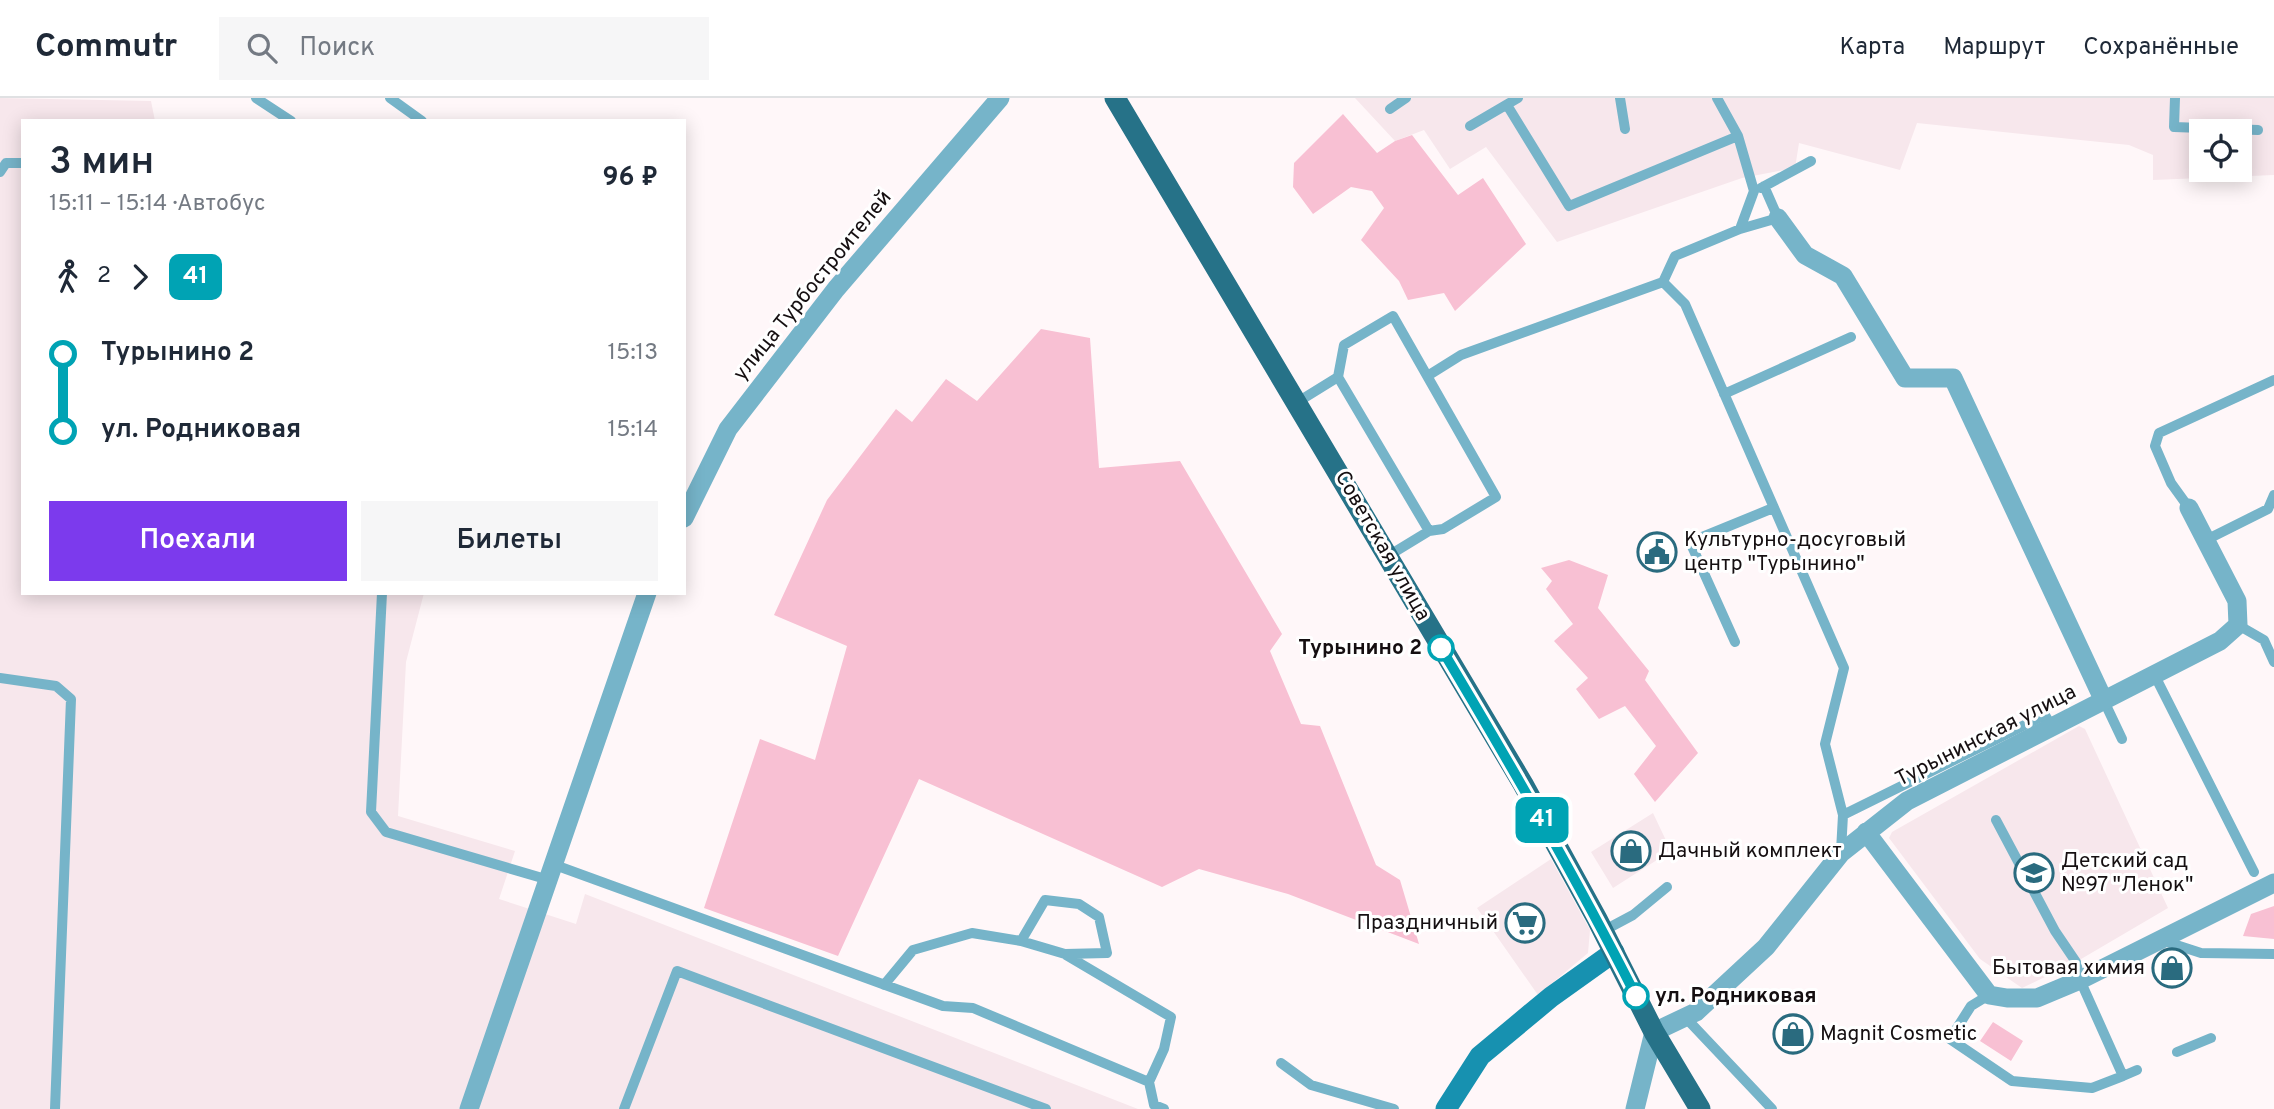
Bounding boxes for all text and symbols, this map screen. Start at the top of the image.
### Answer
search box [219,17,709,80]
text: Commutr [35,27,177,69]
icon: search [243,29,281,67]
text: Поиск [299,32,375,65]
text: Карта [1839,33,1905,63]
text: Маршрут [1943,33,2045,63]
text: Сохранённые [2083,33,2239,63]
map controls [2189,119,2252,182]
button: locate [2189,119,2252,182]
text: 3 мин [49,139,154,188]
text: 96 ₽ [602,162,658,195]
street label: улица Турбостроителей [728,185,898,387]
text: 15:11 – 15:14 · Автобус [49,190,266,219]
icon: walk [49,258,87,296]
icon: forward [121,258,159,296]
text: 2 [97,262,111,291]
text: 41 [183,262,208,292]
text: Турынино 2 [101,337,254,370]
text: 15:13 [608,339,658,368]
text: ул. Родниковая [101,414,301,447]
text: 15:14 [608,416,658,445]
street label: Советская улица [1328,466,1436,626]
button: Поехали [49,501,347,581]
button: Билеты [361,501,658,581]
place label: Культурно-досуговый центр "Турынино" [1684,527,1906,578]
public building icon: Культурно-досуговый центр "Турынино" [1636,531,1678,573]
place label: Турынино 2 [1298,635,1422,662]
marker: Турынино 2 [1428,635,1454,661]
street label: Турынинская улица [1891,679,2081,793]
line badge: 41 [1510,797,1574,843]
text: 41 [1529,805,1555,835]
shop icon: Дачный комплект [1610,830,1652,872]
place label: Дачный комплект [1658,838,1842,865]
place label: Детский сад №97 "Ленок" [2061,848,2193,899]
school or university icon: Детский сад №97 "Ленок" [2013,852,2055,894]
supermarket icon: Праздничный [1504,902,1546,944]
place label: Праздничный [1357,910,1498,937]
shop icon: Бытовая химия [2151,947,2193,989]
place label: Бытовая химия [1992,955,2145,982]
marker: ул. Родниковая [1623,983,1649,1009]
place label: ул. Родниковая [1655,983,1817,1010]
shop icon: Magnit Cosmetic [1772,1013,1814,1055]
place label: Magnit Cosmetic [1820,1021,1977,1048]

